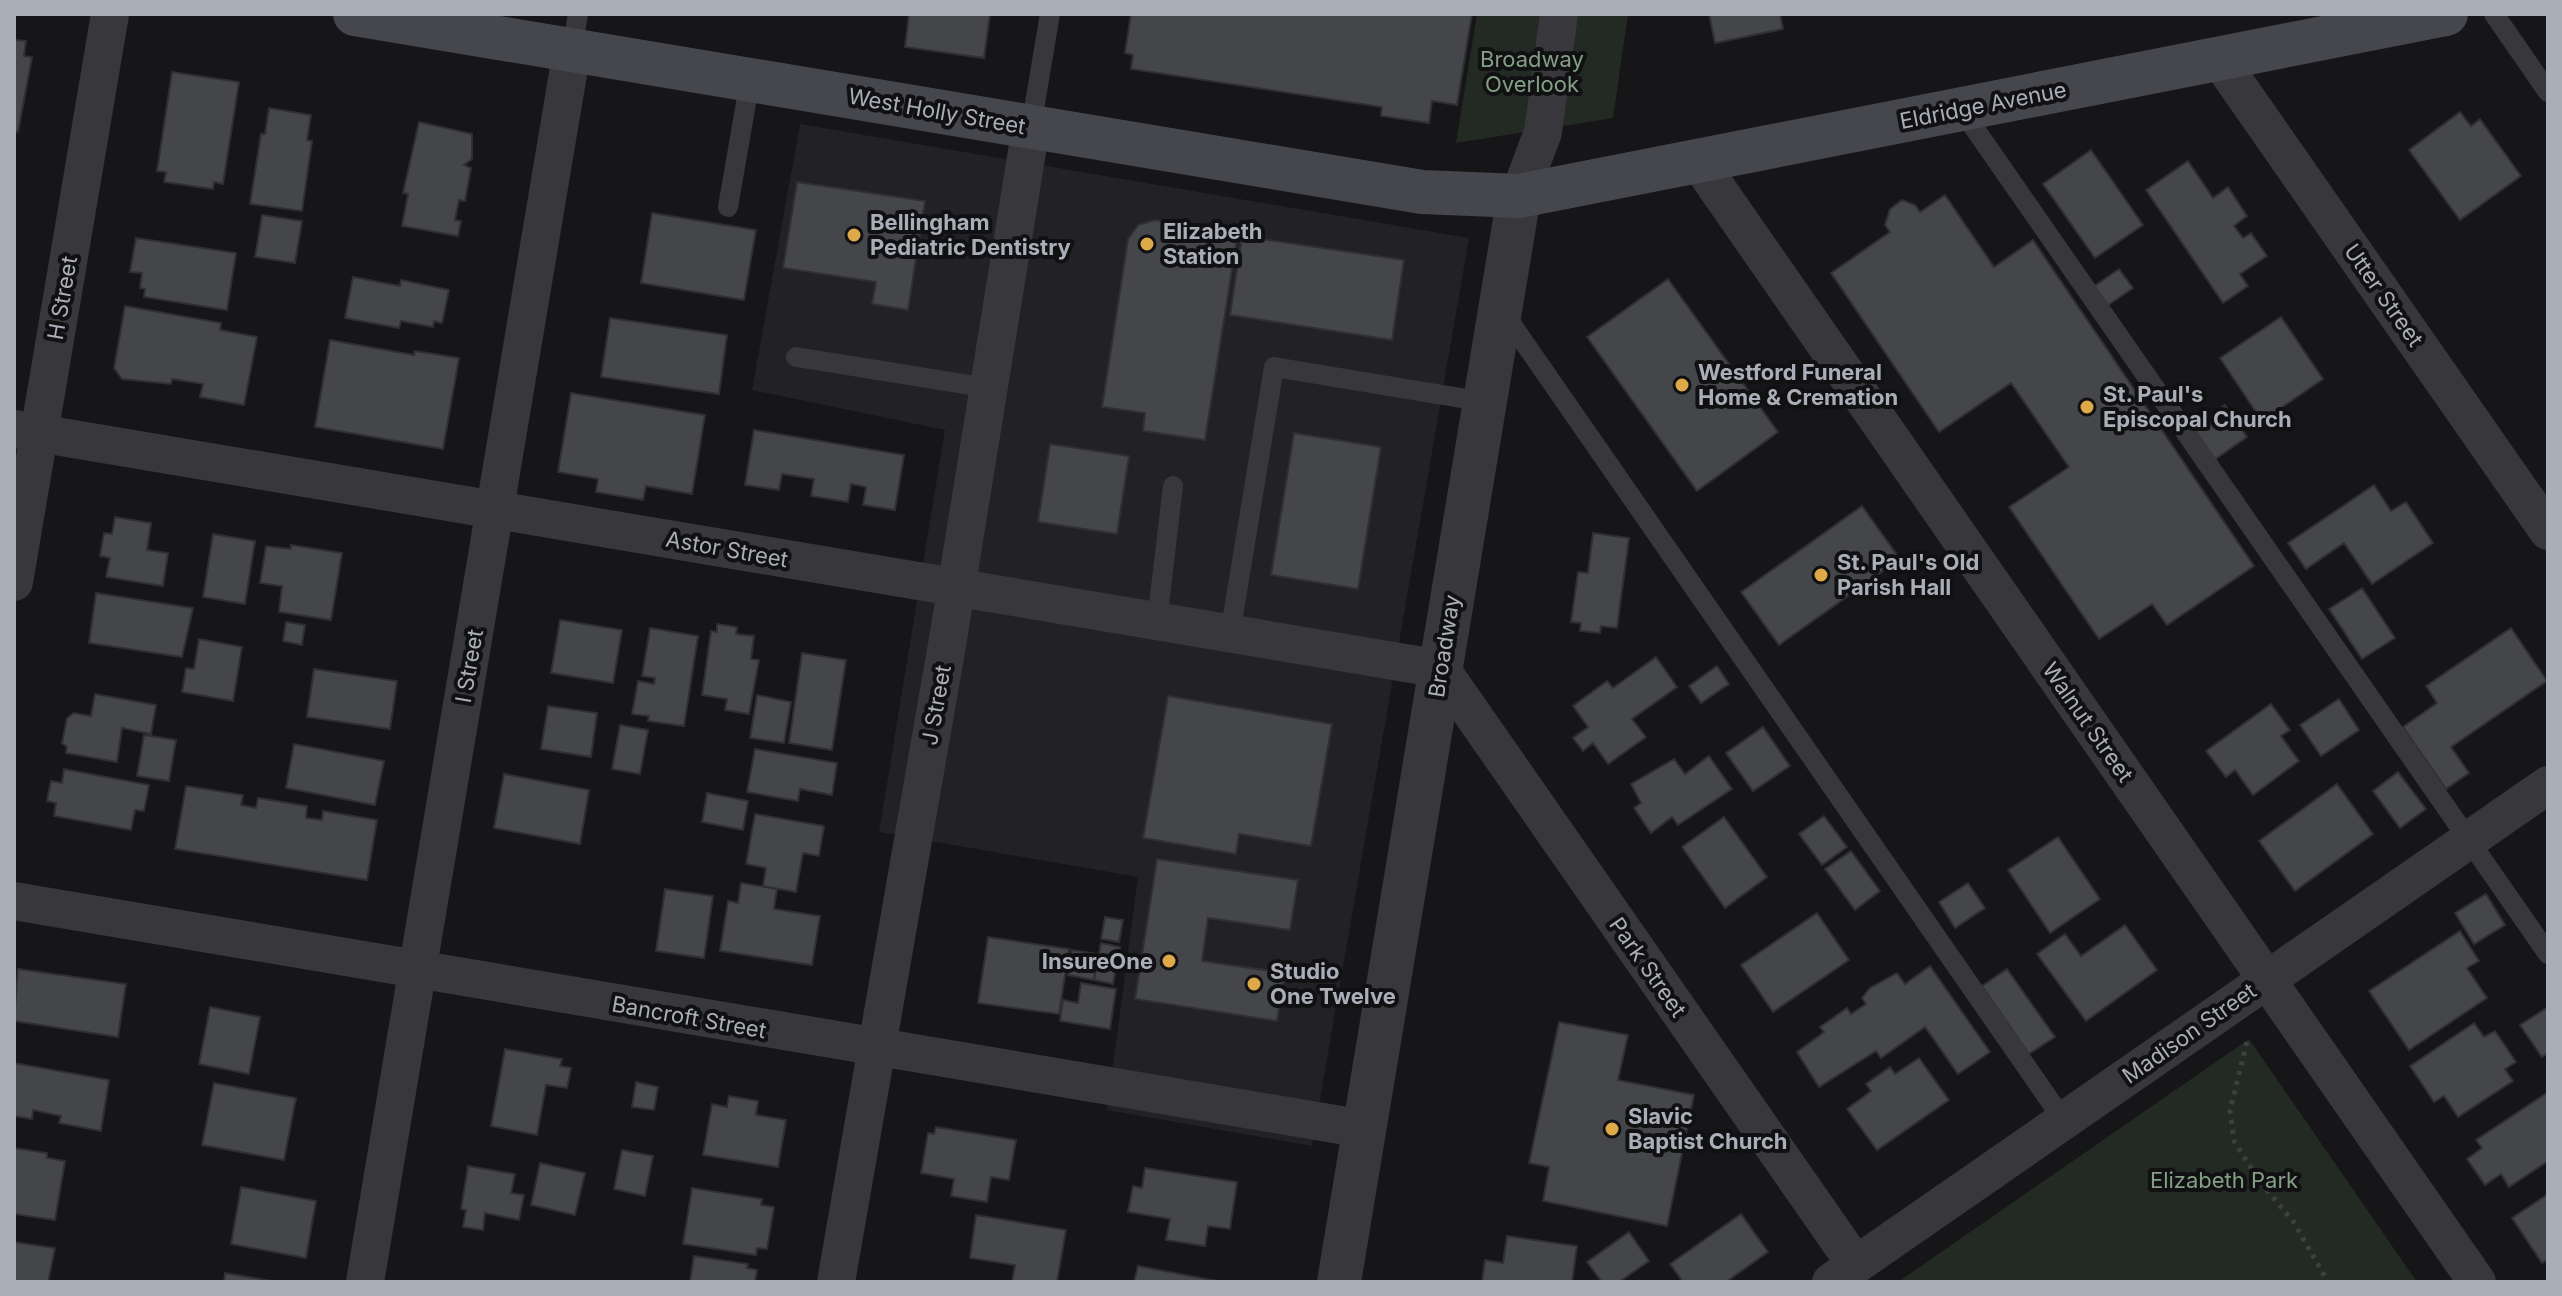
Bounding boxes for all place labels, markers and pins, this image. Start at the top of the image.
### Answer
place label: Bellingham Pediatric Dentistry [870,209,1071,260]
place label: Elizabeth Station [1163,218,1262,269]
marker: Bellingham Pediatric Dentistry [845,226,863,244]
marker: Elizabeth Station [1138,235,1156,253]
place label: Westford Funeral Home & Cremation [1698,359,1898,410]
marker: Westford Funeral Home & Cremation [1673,376,1691,394]
place label: St. Paul's Episcopal Church [2103,381,2292,432]
marker: St. Paul's Episcopal Church [2078,398,2096,416]
place label: St. Paul's Old Parish Hall [1837,549,1979,600]
marker: St. Paul's Old Parish Hall [1812,566,1830,584]
place label: InsureOne [1042,948,1153,974]
marker: InsureOne [1160,952,1178,970]
place label: Studio One Twelve [1270,958,1396,1009]
marker: Studio One Twelve [1245,975,1263,993]
place label: Slavic Baptist Church [1628,1103,1788,1154]
marker: Slavic Baptist Church [1603,1120,1621,1138]

